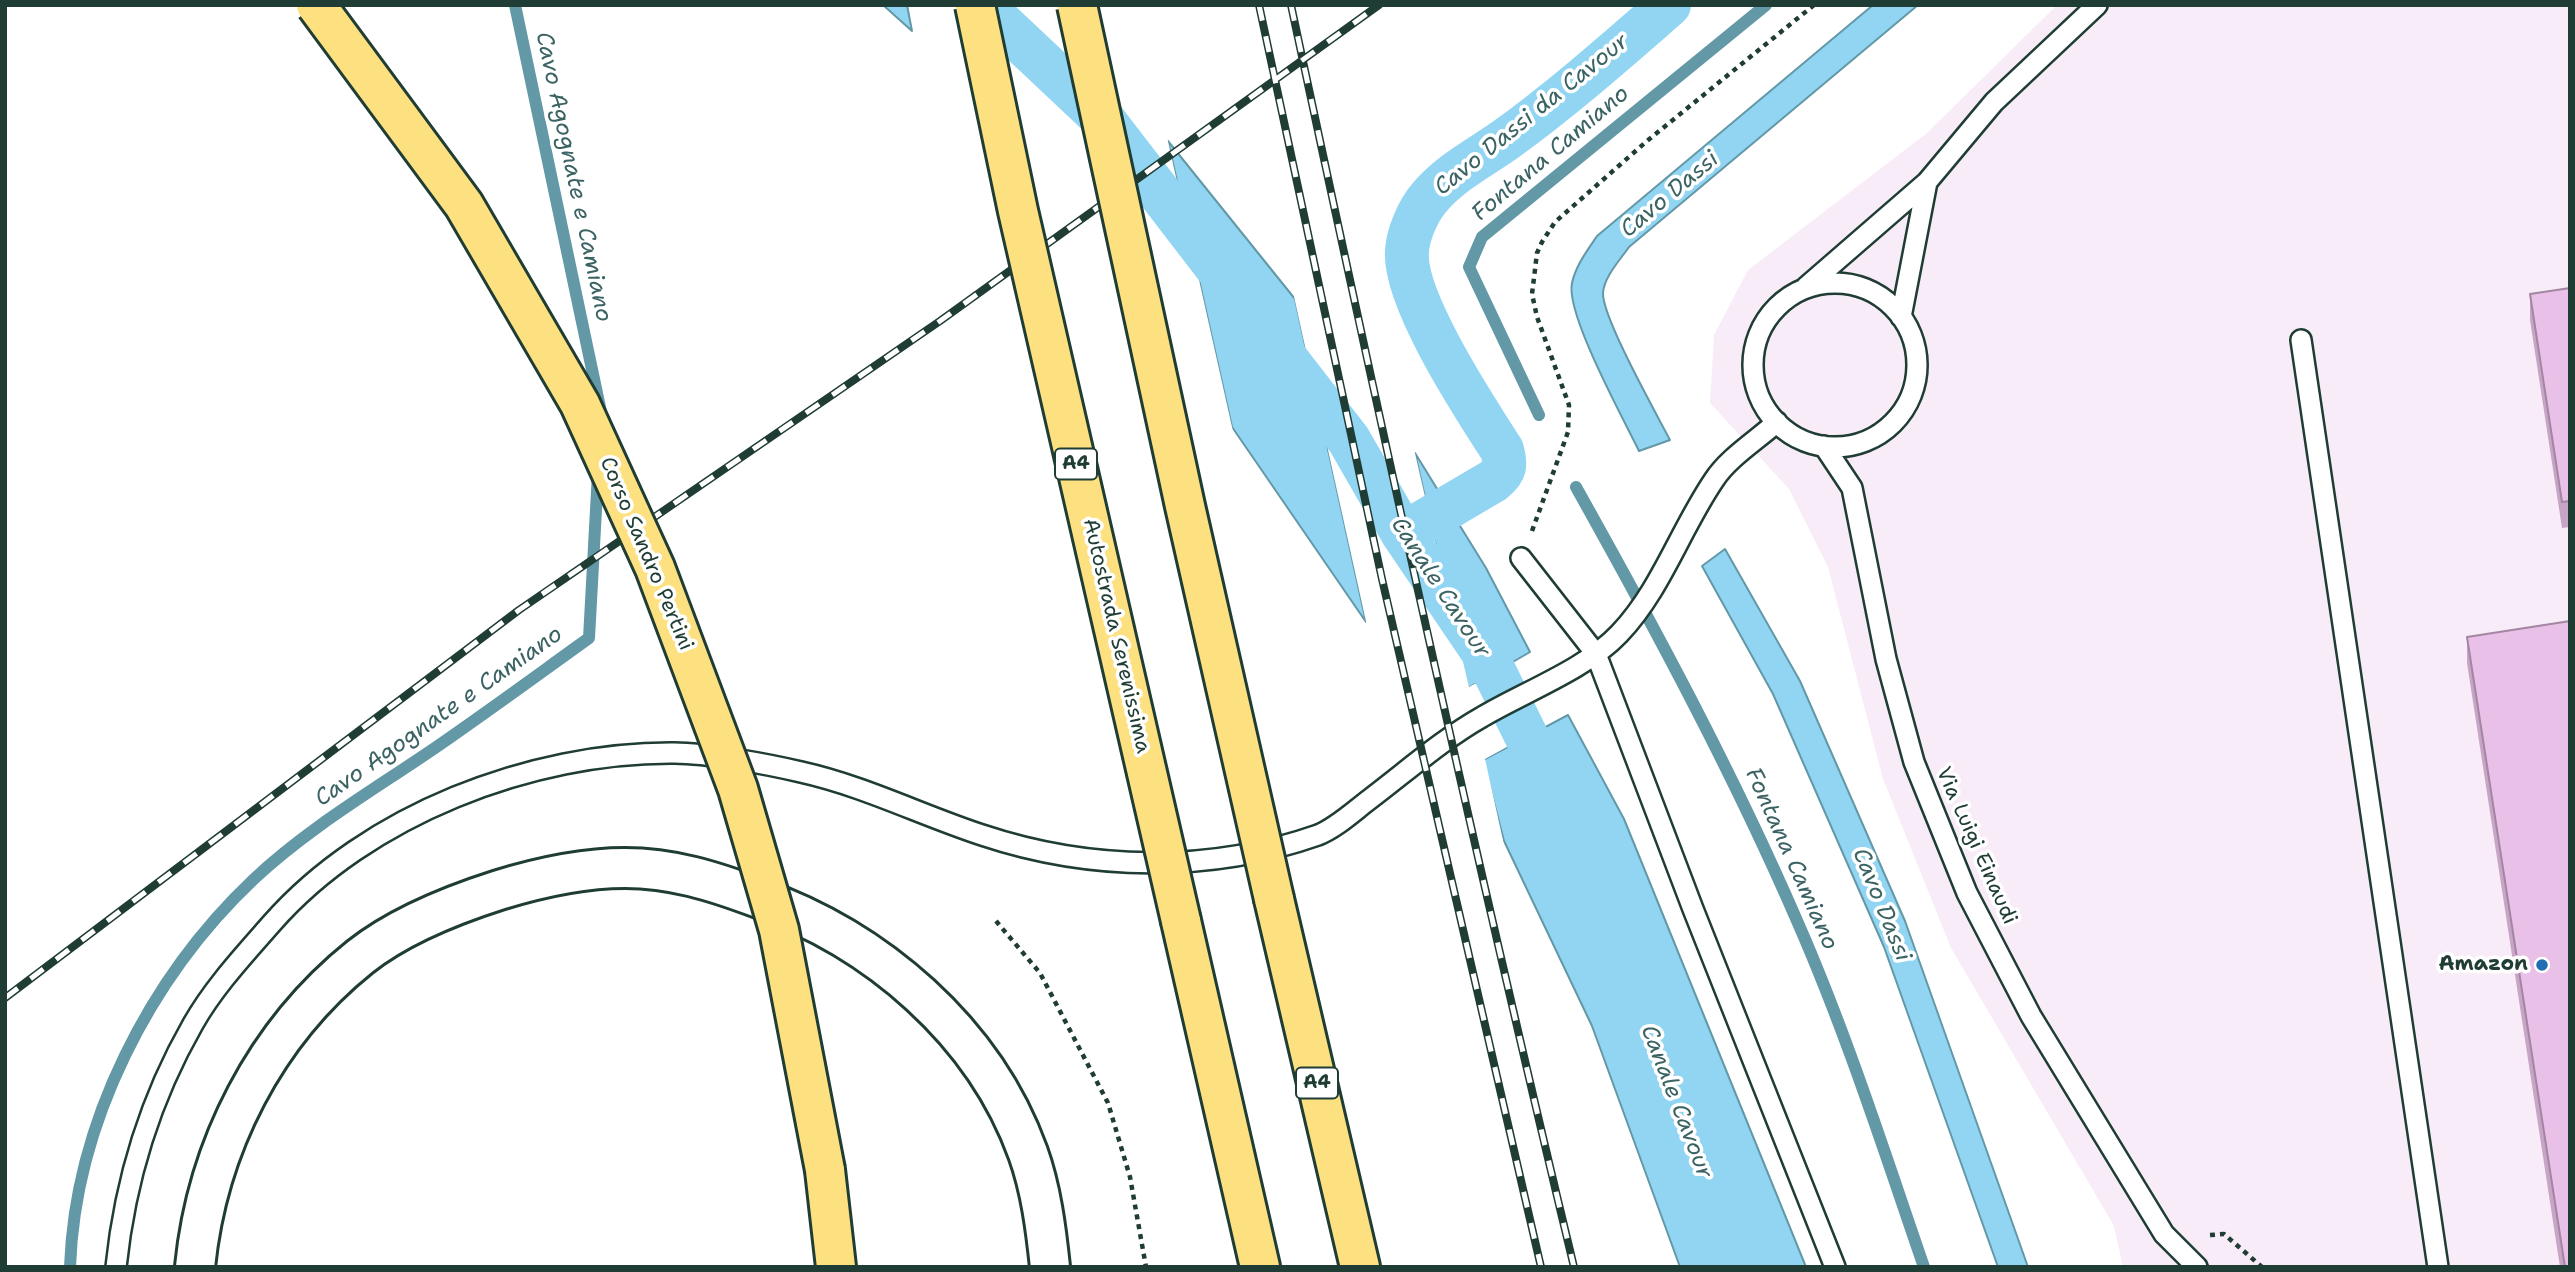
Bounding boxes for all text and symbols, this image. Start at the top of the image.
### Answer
water label: Cavo Dassi da Cavour [1429,28,1635,202]
water label: Cavo Agognate e Camiano [529,29,617,325]
water label: Fontana Camiano [1467,80,1635,228]
water label: Cavo Dassi [1615,146,1725,244]
road number: A4 [1055,449,1097,480]
street label: Corso Sandro Pertini [594,453,698,655]
water label: Canale Cavour [1384,513,1496,663]
street label: Autostrada Serenissima [1077,516,1155,756]
water label: Cavo Agognate e Camiano [310,621,568,813]
street label: Via Luigi Einaudi [1930,763,2022,929]
water label: Fontana Camiano [1738,764,1844,954]
water label: Cavo Dassi [1846,844,1916,966]
place label: Amazon [2438,952,2528,978]
marker: Amazon [2534,957,2550,973]
water label: Canale Cavour [1634,1021,1718,1183]
road number: A4 [1296,1068,1338,1098]

